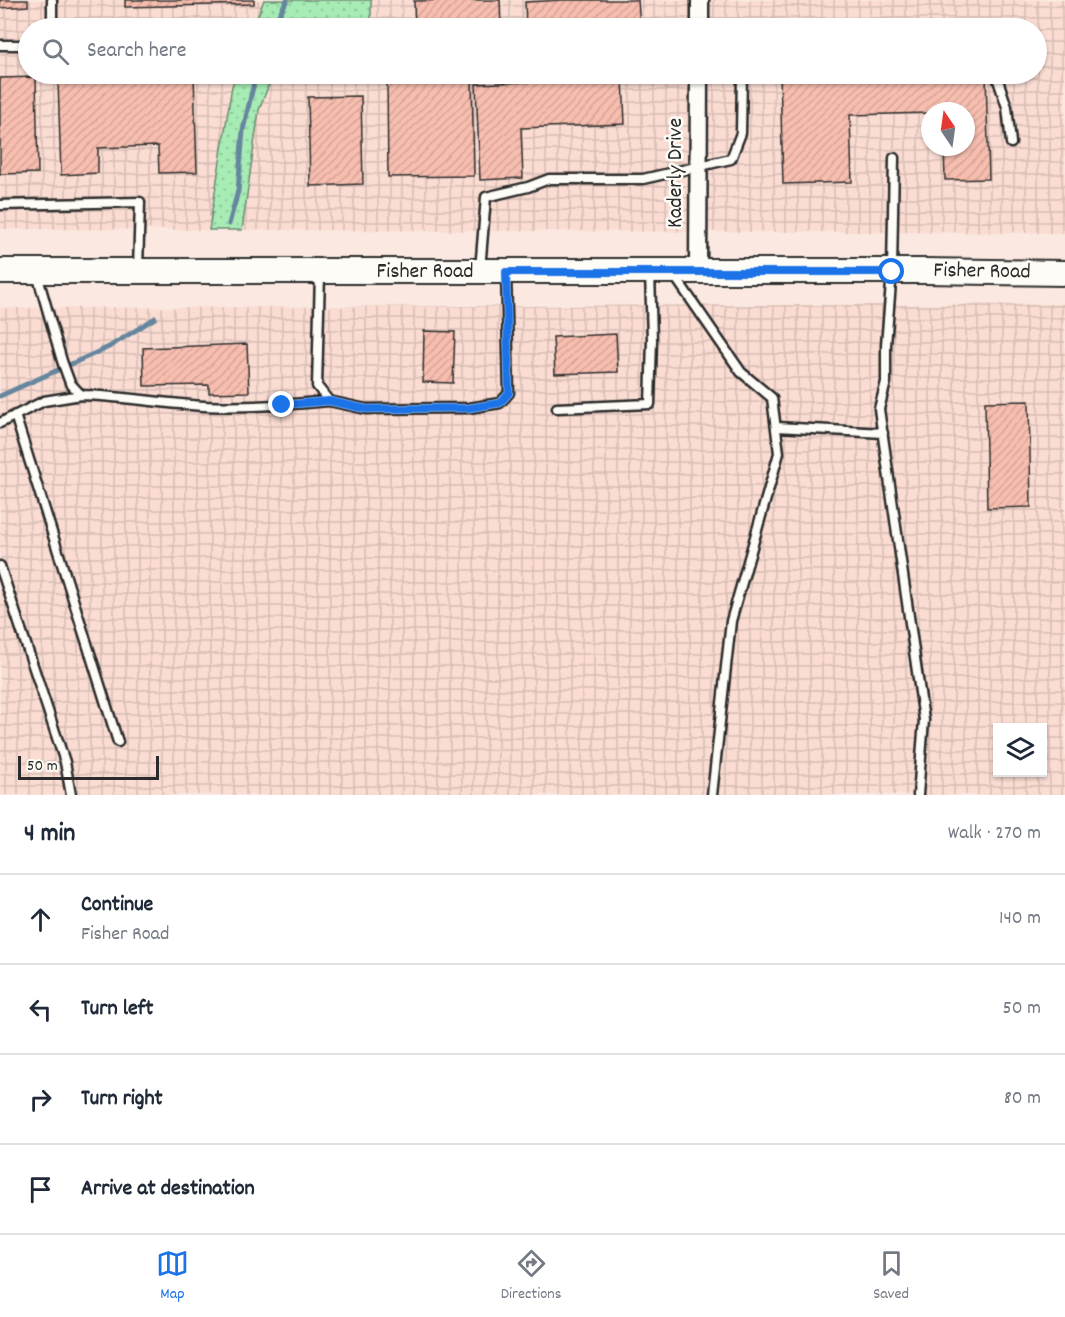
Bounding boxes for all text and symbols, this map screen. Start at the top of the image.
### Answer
search box [18,18,1047,84]
icon: search [39,35,72,68]
text: Search here [87,36,186,67]
north arrow [921,102,975,156]
street label: Kaderly Drive [661,118,692,228]
street label: Fisher Road [933,256,1031,288]
street label: Fisher Road [376,257,474,288]
route start [878,258,904,284]
route end [268,391,294,417]
map controls [993,723,1047,777]
button: layers [993,723,1047,777]
scale bar [18,753,159,780]
text: 50 m [27,755,58,778]
text: 4 min [24,816,75,853]
text: Walk · 270 m [948,820,1041,848]
text: Continue [81,890,153,921]
icon: ahead [24,903,57,936]
text: 140 m [999,905,1041,933]
text: Fisher Road [81,921,169,949]
icon: left [24,993,57,1026]
text: Turn left [81,994,153,1025]
text: 50 m [1003,995,1041,1023]
icon: right [24,1083,57,1116]
text: Turn right [81,1084,163,1115]
text: 80 m [1004,1085,1041,1113]
icon: arrive [24,1173,57,1206]
text: Arrive at destination [81,1174,255,1205]
tab: Map [156,1247,189,1306]
tab: Directions [501,1247,561,1306]
tab: Saved [873,1247,909,1306]

